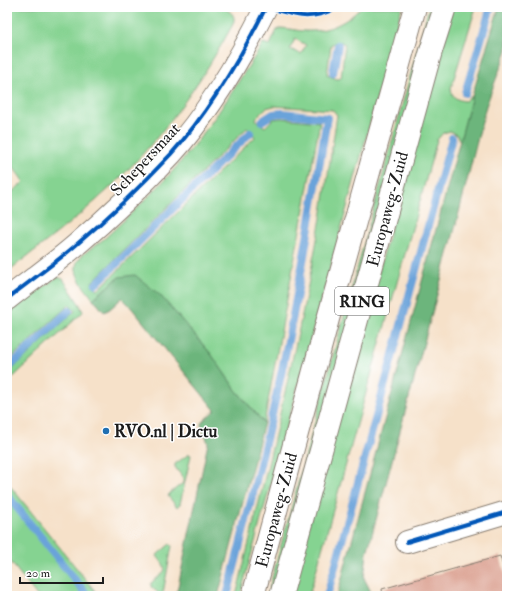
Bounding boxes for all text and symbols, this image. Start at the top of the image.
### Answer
street label: Schepersmaat [106,118,186,201]
street label: Europaweg-Zuid [362,149,414,269]
road number: RING [335,287,389,315]
place label: RVO.nl | Dictu [114,421,217,442]
marker: RVO.nl | Dictu [101,426,111,436]
street label: Europaweg-Zuid [251,450,303,570]
scale bar [20,559,103,585]
text: 20 m [26,566,51,581]

